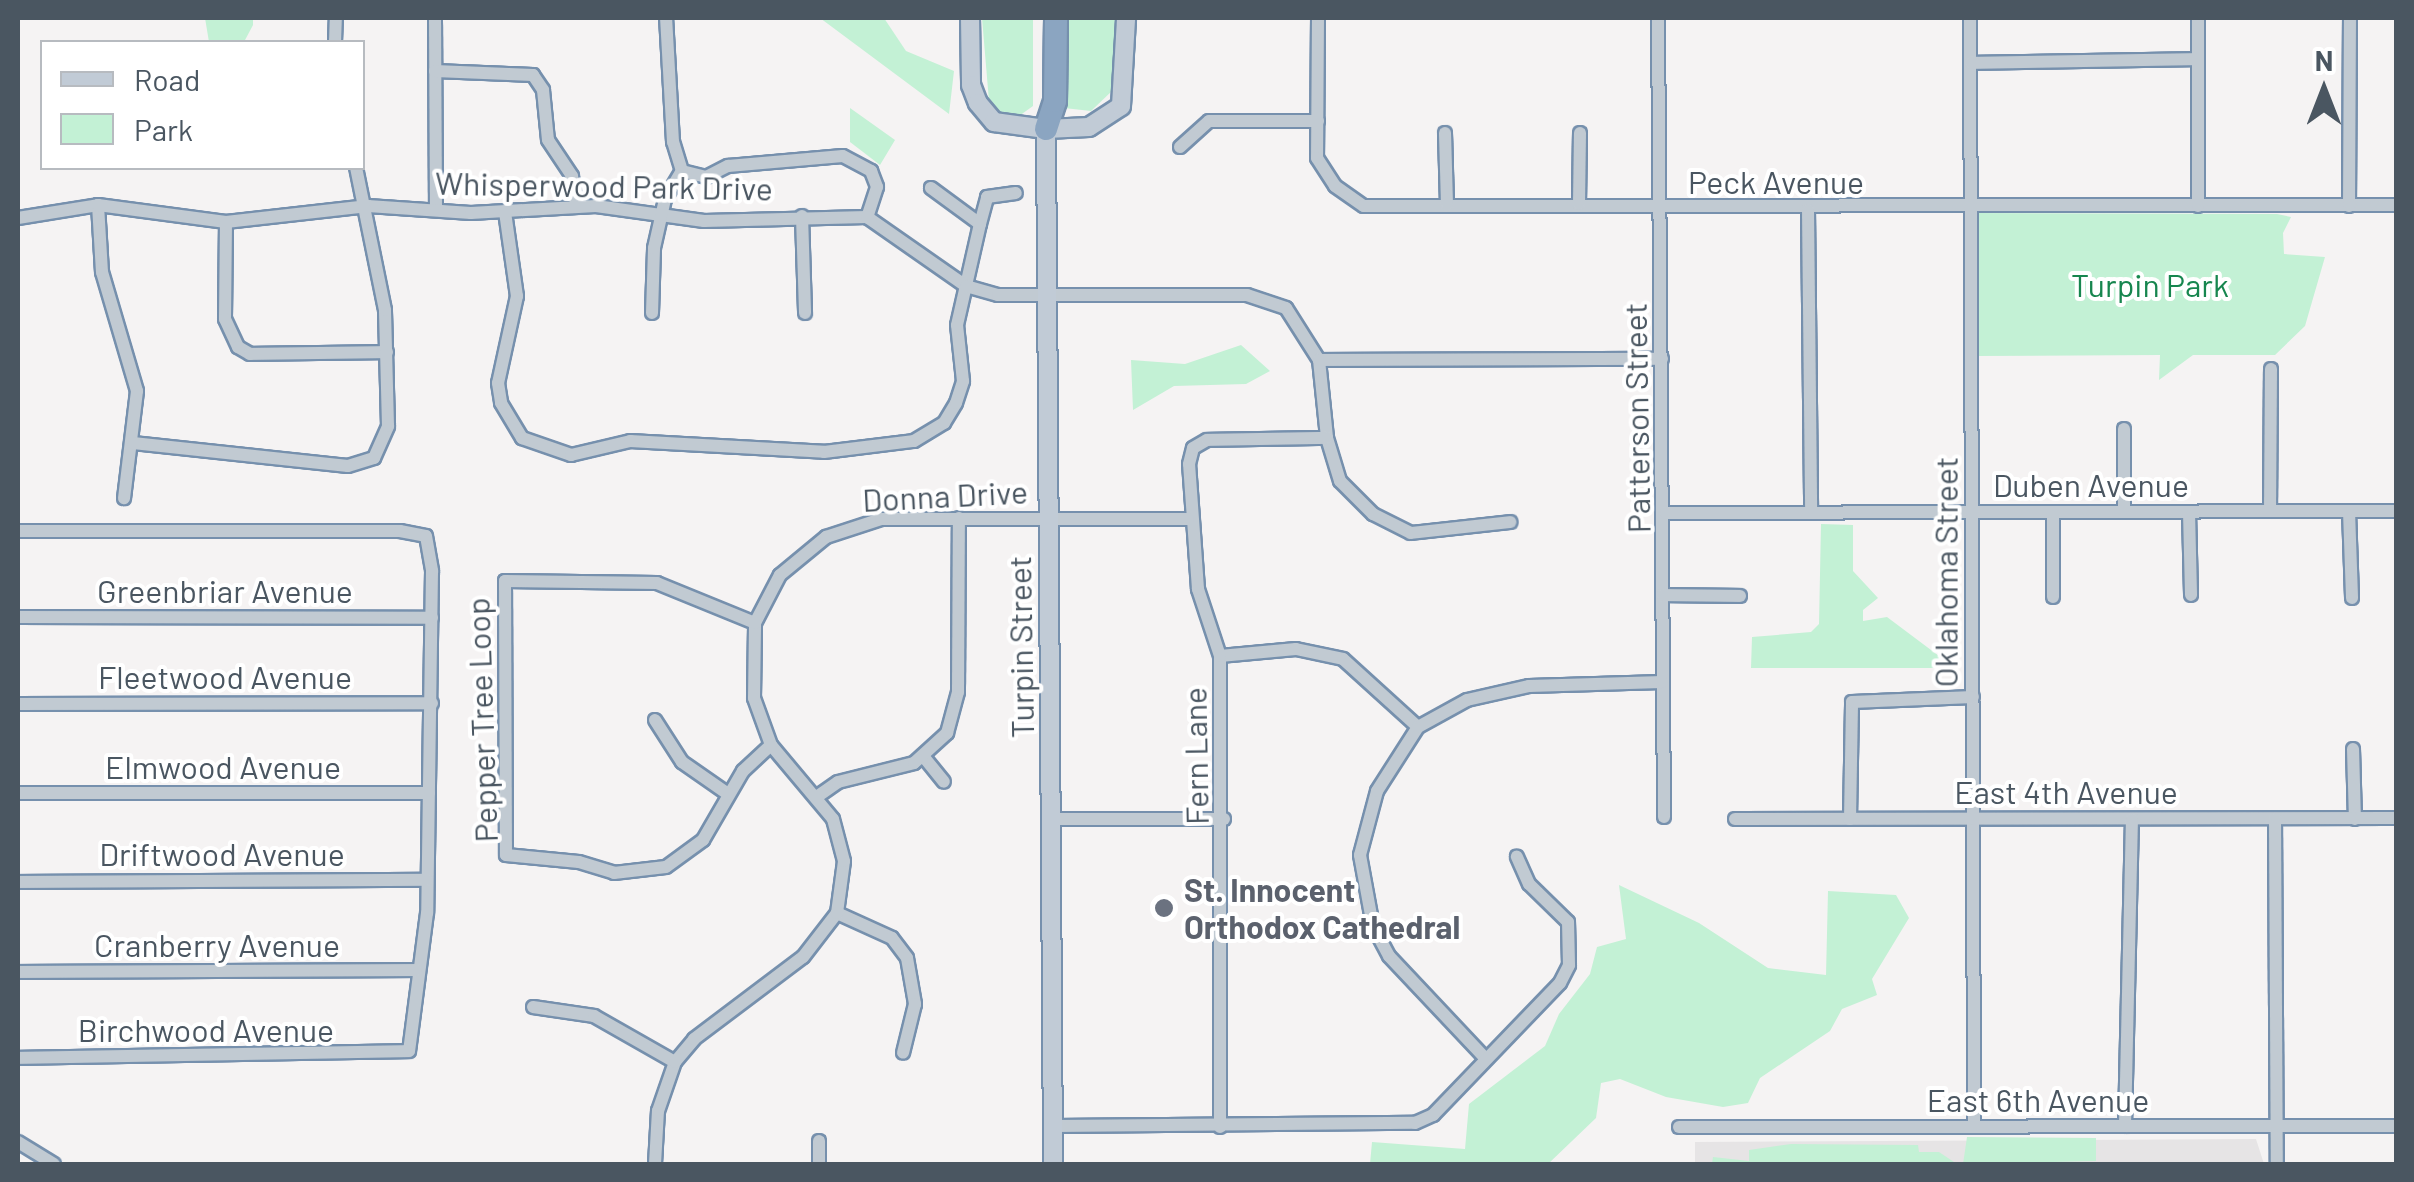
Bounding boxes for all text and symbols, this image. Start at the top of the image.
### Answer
legend [40,40,365,170]
north arrow [2274,40,2374,140]
text: N [2315,43,2333,77]
text: Road [134,61,200,97]
text: Park [134,111,193,147]
street label: Peck Avenue [1688,162,1864,200]
street label: Whisperwood Park Drive [435,163,773,207]
park label: Turpin Park [2071,265,2229,303]
street label: Patterson Street [1615,303,1657,533]
street label: Oklahoma Street [1926,457,1964,687]
street label: Duben Avenue [1993,465,2189,503]
street label: Donna Drive [861,471,1029,519]
street label: Turpin Street [999,555,1041,739]
street label: Greenbriar Avenue [97,571,353,609]
street label: Pepper Tree Loop [458,597,504,843]
street label: Fleetwood Avenue [98,657,352,695]
street label: Fern Lane [1175,687,1215,825]
street label: Elmwood Avenue [105,747,341,785]
street label: East 4th Avenue [1954,772,2178,810]
street label: Driftwood Avenue [99,834,345,872]
place label: St. Innocent Orthodox Cathedral [1184,871,1460,946]
marker: St. Innocent Orthodox Cathedral [1153,897,1175,919]
street label: Cranberry Avenue [94,925,340,963]
street label: Birchwood Avenue [78,1010,334,1048]
street label: East 6th Avenue [1927,1080,2149,1118]

